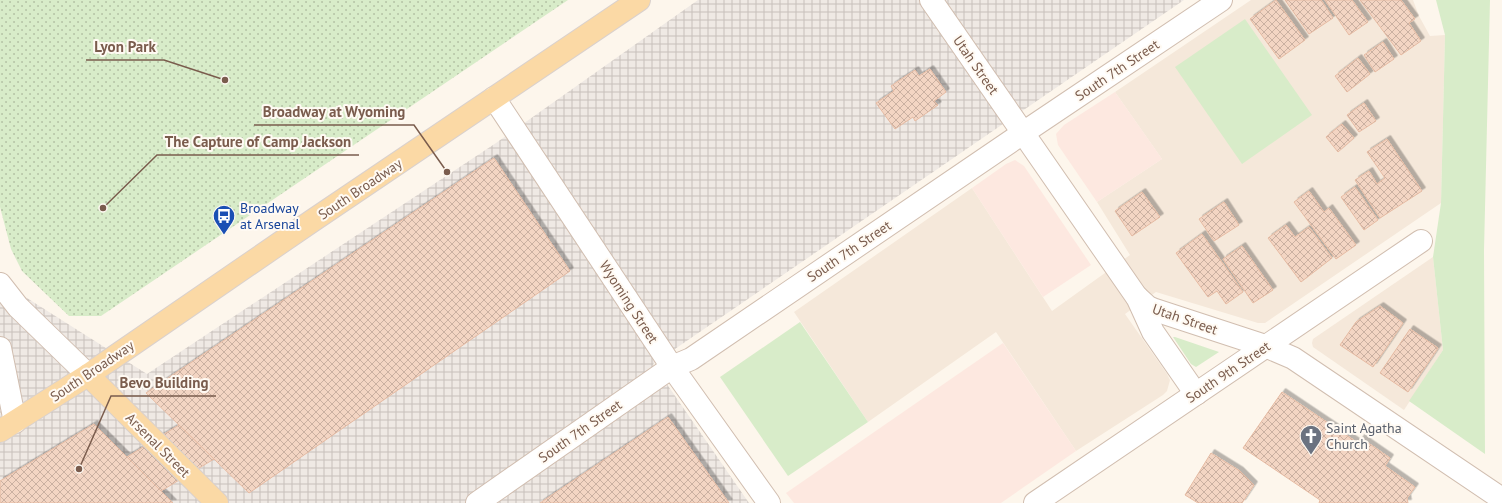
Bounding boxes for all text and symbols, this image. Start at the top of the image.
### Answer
street label: Utah Street [949,32,1003,98]
callout: Lyon Park [86,33,164,60]
street label: South 7th Street [1071,35,1163,105]
text: Lyon Park [94,37,156,56]
callout: Broadway at Wyoming [254,98,414,125]
text: Broadway at Wyoming [263,102,405,121]
callout: The Capture of Camp Jackson [157,128,359,155]
text: The Capture of Camp Jackson [165,132,351,151]
street label: South Broadway [315,154,406,224]
place label: Broadway at Arsenal [240,199,300,233]
bus stop icon: Broadway at Arsenal [211,203,237,236]
street label: South 7th Street [803,216,895,286]
street label: Wyoming Street [596,257,663,347]
street label: Utah Street [1150,299,1220,339]
street label: South Broadway [47,336,138,406]
street label: South 9th Street [1182,337,1274,407]
callout: Bevo Building [111,369,216,396]
text: Bevo Building [120,373,208,392]
street label: South 7th Street [535,395,625,466]
street label: Arsenal Street [122,409,194,481]
place label: Saint Agatha Church [1326,419,1402,453]
church icon: Saint Agatha Church [1298,423,1324,456]

